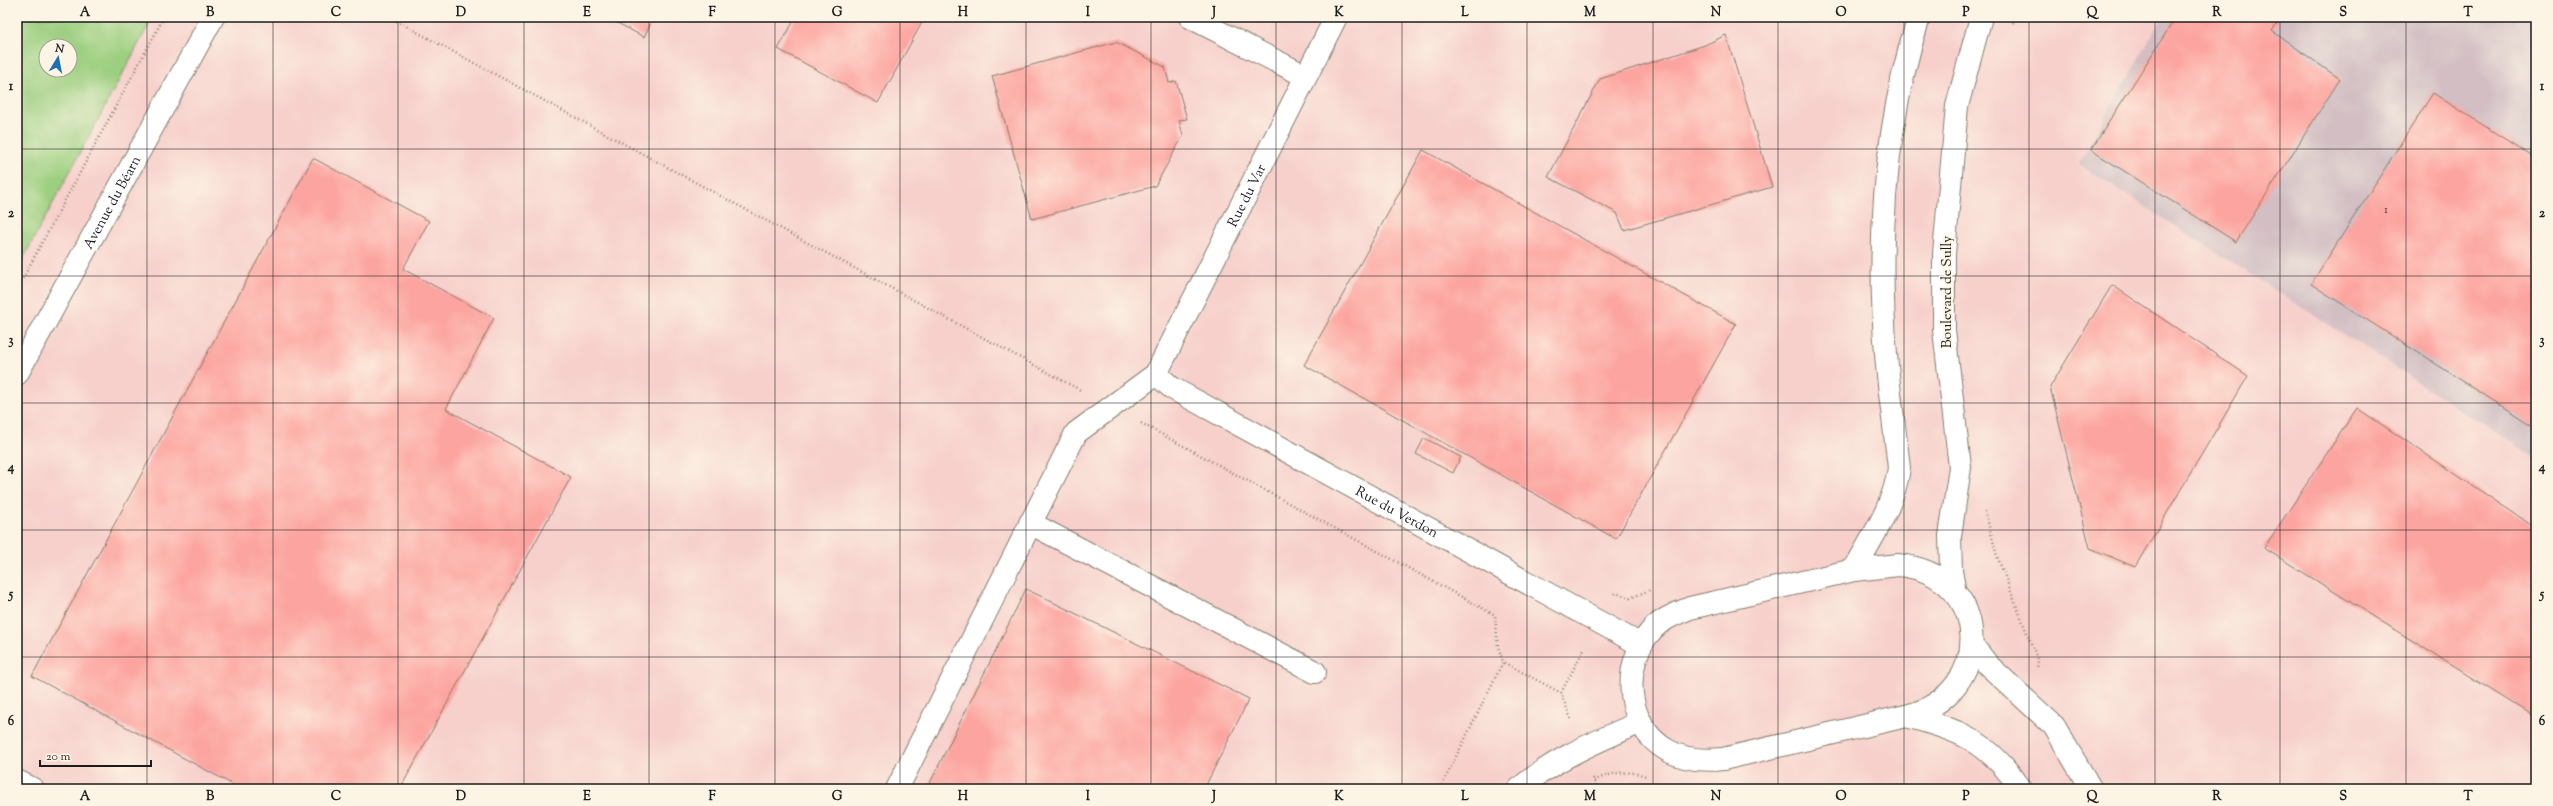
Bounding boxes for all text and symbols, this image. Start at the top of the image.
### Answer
text: A [80,4,91,22]
text: B [206,4,215,22]
text: C [331,4,341,22]
text: D [456,4,466,22]
text: E [583,4,591,22]
text: F [708,4,716,22]
text: G [832,4,843,22]
text: H [958,4,969,22]
text: I [1086,4,1091,22]
text: J [1211,4,1216,22]
text: K [1334,4,1344,22]
text: L [1461,4,1469,22]
text: M [1584,4,1596,22]
text: N [1711,4,1722,22]
text: O [1835,4,1847,22]
text: P [1962,4,1970,22]
text: Q [2087,4,2100,22]
text: R [2212,4,2222,22]
text: S [2339,4,2347,22]
text: T [2463,4,2473,22]
north arrow [38,38,78,78]
text: N [53,40,65,58]
text: 1 [9,78,14,96]
text: 1 [2540,78,2545,96]
street label: Avenue du Béarn [79,153,147,253]
street label: Rue du Var [1224,161,1272,231]
house number: 1 [2384,201,2388,219]
text: 2 [8,205,15,223]
text: 2 [2539,205,2546,223]
street label: Boulevard de Sully [1938,236,1958,348]
text: 3 [8,332,14,350]
text: 3 [2539,332,2545,350]
text: 4 [7,459,15,477]
text: 4 [2538,459,2546,477]
street label: Rue du Verdon [1351,482,1441,544]
text: 5 [8,586,14,604]
text: 5 [2539,586,2545,604]
text: 6 [8,713,15,731]
text: 6 [2539,713,2546,731]
scale bar [40,742,151,768]
text: 20 m [46,748,71,766]
text: A [80,788,91,806]
text: B [206,788,215,806]
text: C [331,788,341,806]
text: D [456,788,466,806]
text: E [583,788,591,806]
text: F [708,788,716,806]
text: G [832,788,843,806]
text: H [958,788,969,806]
text: I [1086,788,1091,806]
text: J [1211,788,1216,806]
text: K [1334,788,1344,806]
text: L [1461,788,1469,806]
text: M [1584,788,1596,806]
text: N [1711,788,1722,806]
text: O [1835,788,1847,806]
text: P [1962,788,1970,806]
text: Q [2087,788,2100,806]
text: R [2212,788,2222,806]
text: S [2339,788,2347,806]
text: T [2463,788,2473,806]

